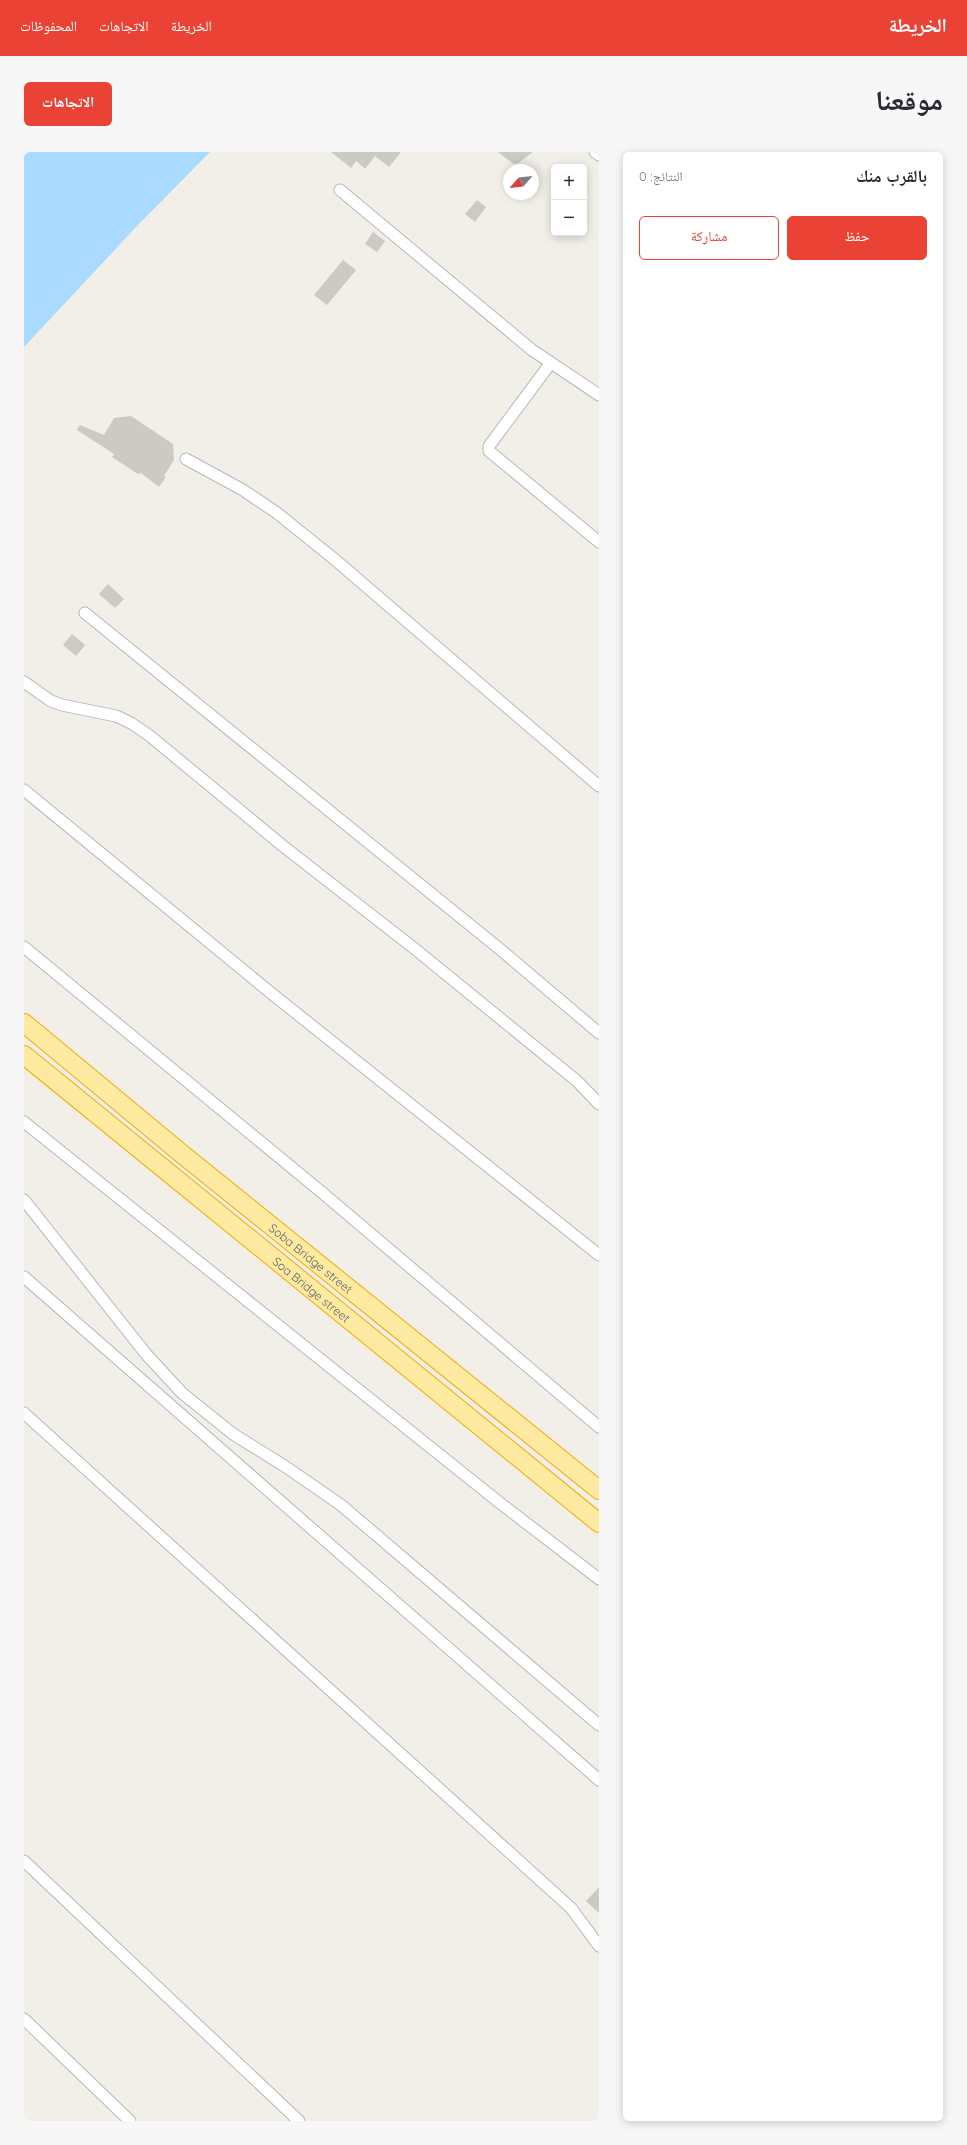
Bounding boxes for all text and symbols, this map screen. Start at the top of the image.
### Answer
text: الخريطة [889,13,947,37]
text: المحفوظات [20,17,77,35]
text: الاتجاهات [99,17,149,35]
text: الخريطة [171,17,212,35]
button: الاتجاهات [24,82,112,126]
text: موقعنا [875,82,943,117]
north arrow [503,164,539,200]
map controls [551,164,587,236]
button: + [551,164,587,200]
text: بالقرب منك [856,165,927,186]
text: النتائج: 0 [639,168,683,184]
button: − [551,200,587,236]
button: مشاركة [639,216,779,260]
button: حفظ [787,216,927,260]
street label: Soba Bridge street [266,1220,356,1296]
street label: Soa Bridge street [270,1253,354,1325]

